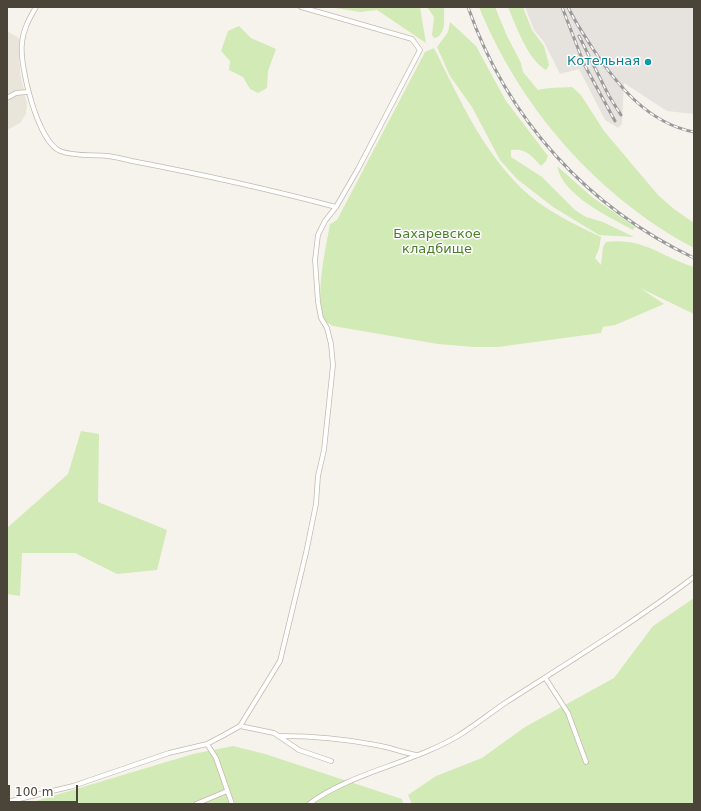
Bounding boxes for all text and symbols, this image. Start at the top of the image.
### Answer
place label: Котельная [567,54,640,70]
marker: Котельная [643,57,653,67]
park label: Бахаревское кладбище [393,227,481,258]
scale bar [10,777,80,803]
text: 100 m [15,785,53,799]

